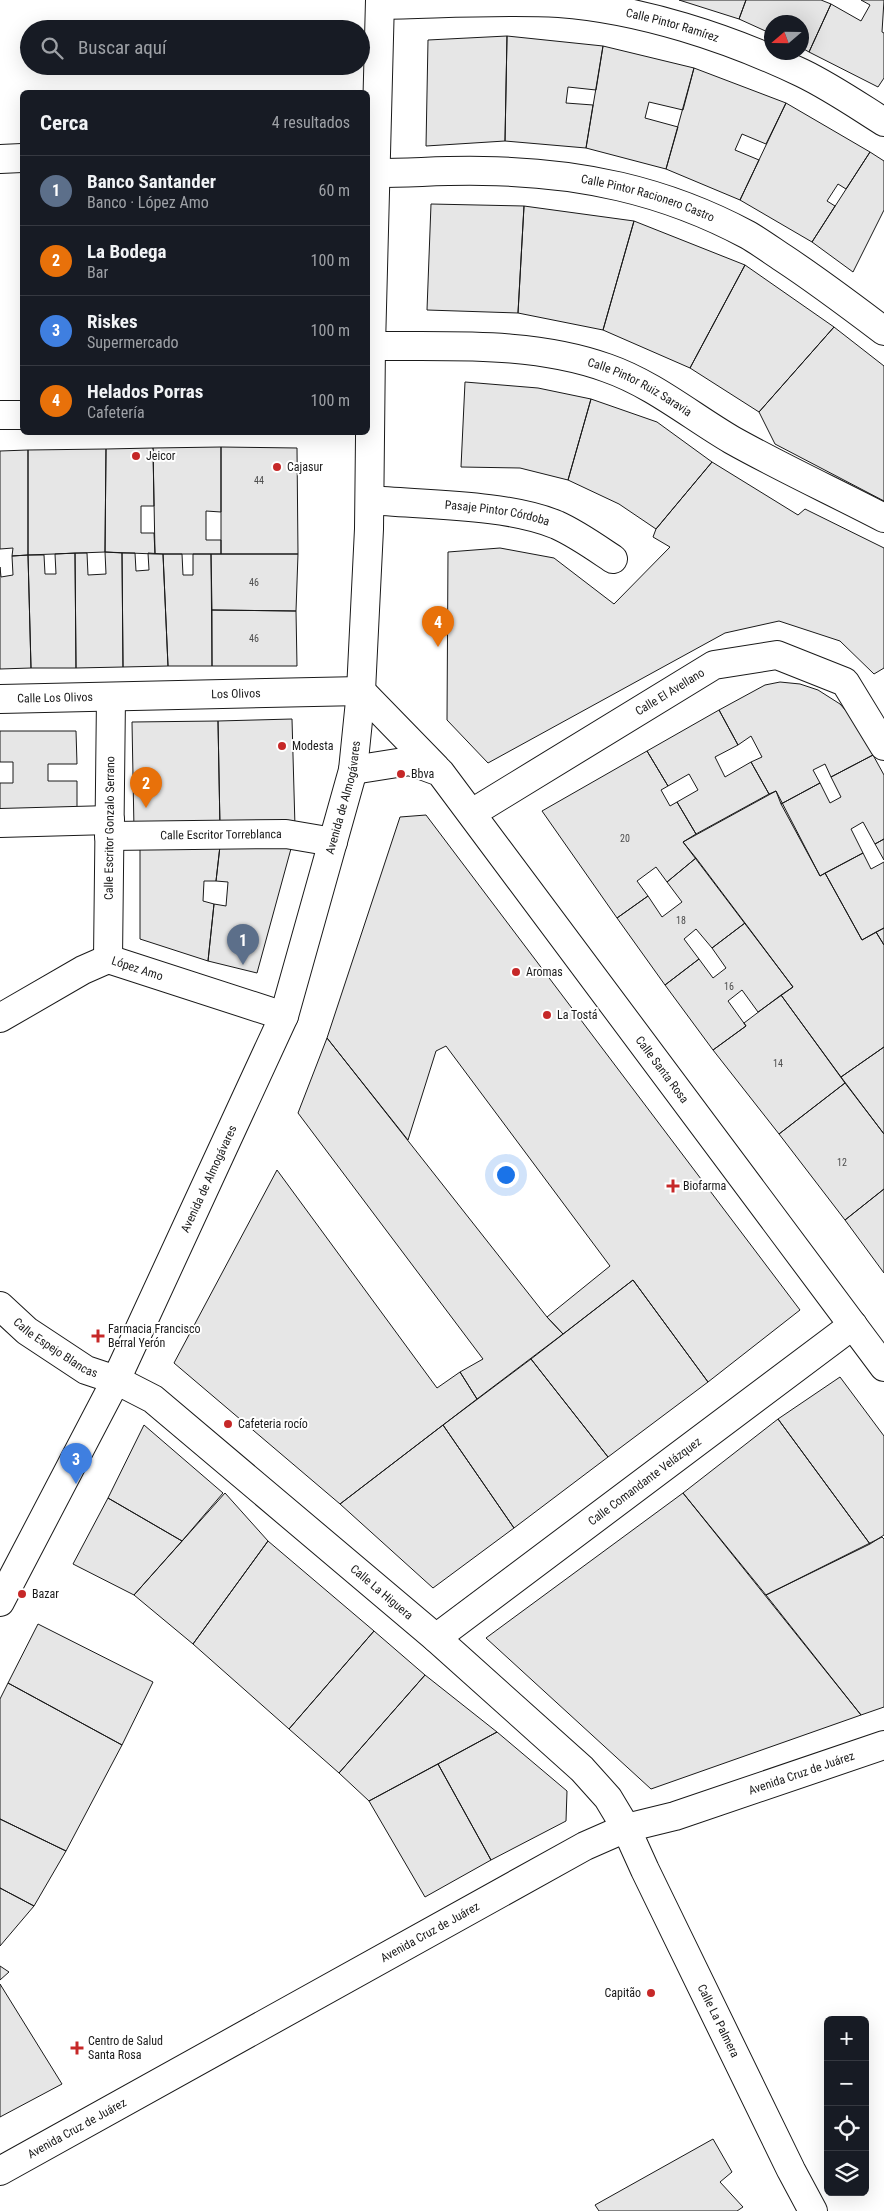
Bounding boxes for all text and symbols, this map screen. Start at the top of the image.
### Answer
street label: Calle Pintor Ramírez [625,6,721,45]
north arrow [764,15,809,60]
search box [20,20,370,75]
icon: search [38,34,66,62]
text: Buscar aquí [78,36,167,59]
text: Cerca [40,111,88,135]
text: 4 resultados [272,113,350,132]
text: Banco Santander [87,170,216,193]
street label: Calle Pintor Racionero Castro [580,172,717,225]
text: 1 [52,181,60,200]
text: 60 m [318,181,350,200]
text: Banco · López Amo [87,193,209,212]
text: La Bodega [87,240,167,263]
text: 2 [52,251,60,270]
text: 100 m [311,251,350,270]
text: Bar [87,263,108,282]
text: Riskes [87,310,138,333]
text: 3 [52,321,60,340]
text: 100 m [311,321,350,340]
text: Supermercado [87,333,179,352]
street label: Calle Pintor Ruiz Saravia [586,355,695,420]
text: Helados Porras [87,380,203,403]
text: 4 [52,391,60,410]
text: 100 m [311,391,350,410]
text: Cafetería [87,403,145,422]
place label: Jeicor [146,449,176,463]
marker: Jeicor [130,450,142,462]
place label: Cajasur [287,460,323,474]
marker: Cajasur [271,461,283,473]
house number: 44 [254,475,264,486]
street label: Pasaje Pintor Córdoba [444,498,552,529]
house number: 46 [249,577,259,588]
pin: 4 [422,606,454,647]
house number: 46 [249,633,259,644]
street label: Calle El Avellano [633,666,707,718]
street label: Los Olivos [211,686,261,701]
street label: Calle Los Olivos [17,690,93,706]
place label: Modesta [292,739,334,753]
marker: Modesta [276,740,288,752]
street label: Avenida de Almogávares [323,740,363,856]
street label: Calle Escritor Gonzalo Serrano [102,756,117,900]
pin: 2 [130,767,162,808]
place label: Bbva [411,767,434,781]
marker: Bbva [395,768,407,780]
street label: Calle Escritor Torreblanca [160,827,282,842]
house number: 20 [620,833,630,844]
house number: 18 [676,915,686,926]
pin: 1 [227,924,259,965]
street label: López Amo [110,954,165,983]
place label: Aromas [526,965,563,979]
marker: Aromas [510,966,522,978]
house number: 16 [724,981,734,992]
place label: La Tostá [557,1008,598,1022]
marker: La Tostá [541,1009,553,1021]
street label: Calle Santa Rosa [633,1033,692,1106]
house number: 14 [773,1058,783,1069]
street label: Avenida de Almogávares [178,1123,240,1235]
house number: 12 [837,1157,847,1168]
your location [493,1162,519,1188]
place label: Biofarma [683,1179,727,1193]
marker: Biofarma [667,1180,679,1192]
street label: Calle Espejo Blancas [10,1315,99,1380]
place label: Farmacia Francisco Berral Yerón [108,1322,201,1350]
marker: Farmacia Francisco Berral Yerón [92,1330,104,1342]
place label: Cafeteria rocío [238,1417,308,1431]
marker: Cafeteria rocío [222,1418,234,1430]
street label: Calle Comandante Velázquez [585,1434,704,1528]
pin: 3 [60,1443,92,1484]
street label: Calle La Higuera [348,1562,416,1623]
place label: Bazar [32,1587,59,1601]
marker: Bazar [16,1588,28,1600]
street label: Avenida Cruz de Juárez [747,1749,856,1797]
street label: Avenida Cruz de Juárez [378,1899,482,1965]
street label: Calle La Palmera [695,1982,742,2060]
place label: Capitão [604,1986,641,2000]
marker: Capitão [645,1987,657,1999]
map controls [824,2016,869,2196]
button: + [824,2016,869,2061]
place label: Centro de Salud Santa Rosa [88,2034,163,2062]
marker: Centro de Salud Santa Rosa [70,2041,84,2055]
button: − [824,2061,869,2106]
street label: Avenida Cruz de Juárez [25,2095,129,2161]
button: locate [824,2106,869,2151]
button: layers [824,2151,869,2196]

